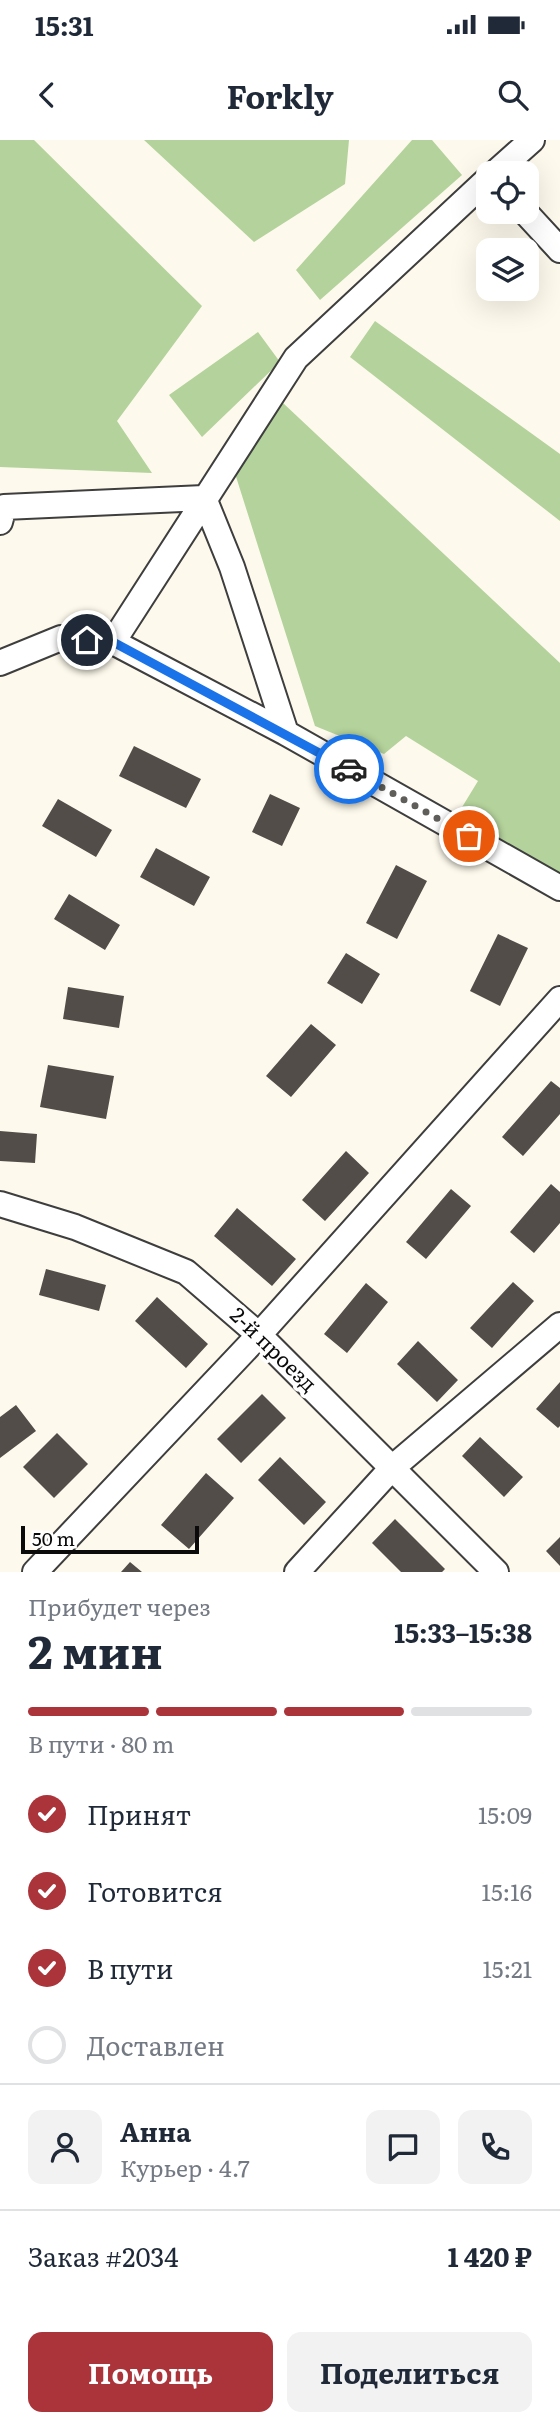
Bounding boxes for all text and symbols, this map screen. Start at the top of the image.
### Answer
text: 15:31 [35,5,94,44]
text: Forkly [226,71,334,119]
icon: back [28,76,66,114]
icon: search [494,76,532,114]
map controls [476,161,539,301]
button: locate [476,161,539,224]
button: layers [476,238,539,301]
pin [57,610,117,670]
icon: home [68,621,106,659]
courier [314,734,384,804]
icon: car [330,750,368,788]
pin [439,806,499,866]
icon: bag [450,817,488,855]
street label: 2-й проезд [224,1299,325,1398]
scale bar [21,1523,200,1555]
text: 50 m [32,1524,75,1552]
text: Прибудет через [28,1589,211,1623]
text: 15:33–15:38 [394,1612,532,1651]
text: 2 мин [28,1615,163,1683]
text: В пути · 80 m [28,1726,174,1760]
text: Принят [87,1794,191,1833]
icon: check [28,1795,66,1833]
text: 15:09 [478,1797,532,1831]
text: Готовится [87,1871,223,1910]
icon: check [28,1872,66,1910]
text: 15:16 [482,1874,532,1908]
text: В пути [87,1948,174,1987]
icon: check [28,1949,66,1987]
text: 15:21 [483,1951,532,1985]
text: Доставлен [87,2025,225,2064]
button: person [28,2110,102,2184]
button: chat [366,2110,440,2184]
button: phone [458,2110,532,2184]
text: Анна [120,2111,191,2150]
text: Курьер · 4.7 [120,2150,250,2184]
text: Заказ #2034 [28,2236,178,2275]
text: 1 420 ₽ [448,2236,532,2275]
button: Помощь [28,2332,273,2412]
button: Поделиться [287,2332,532,2412]

